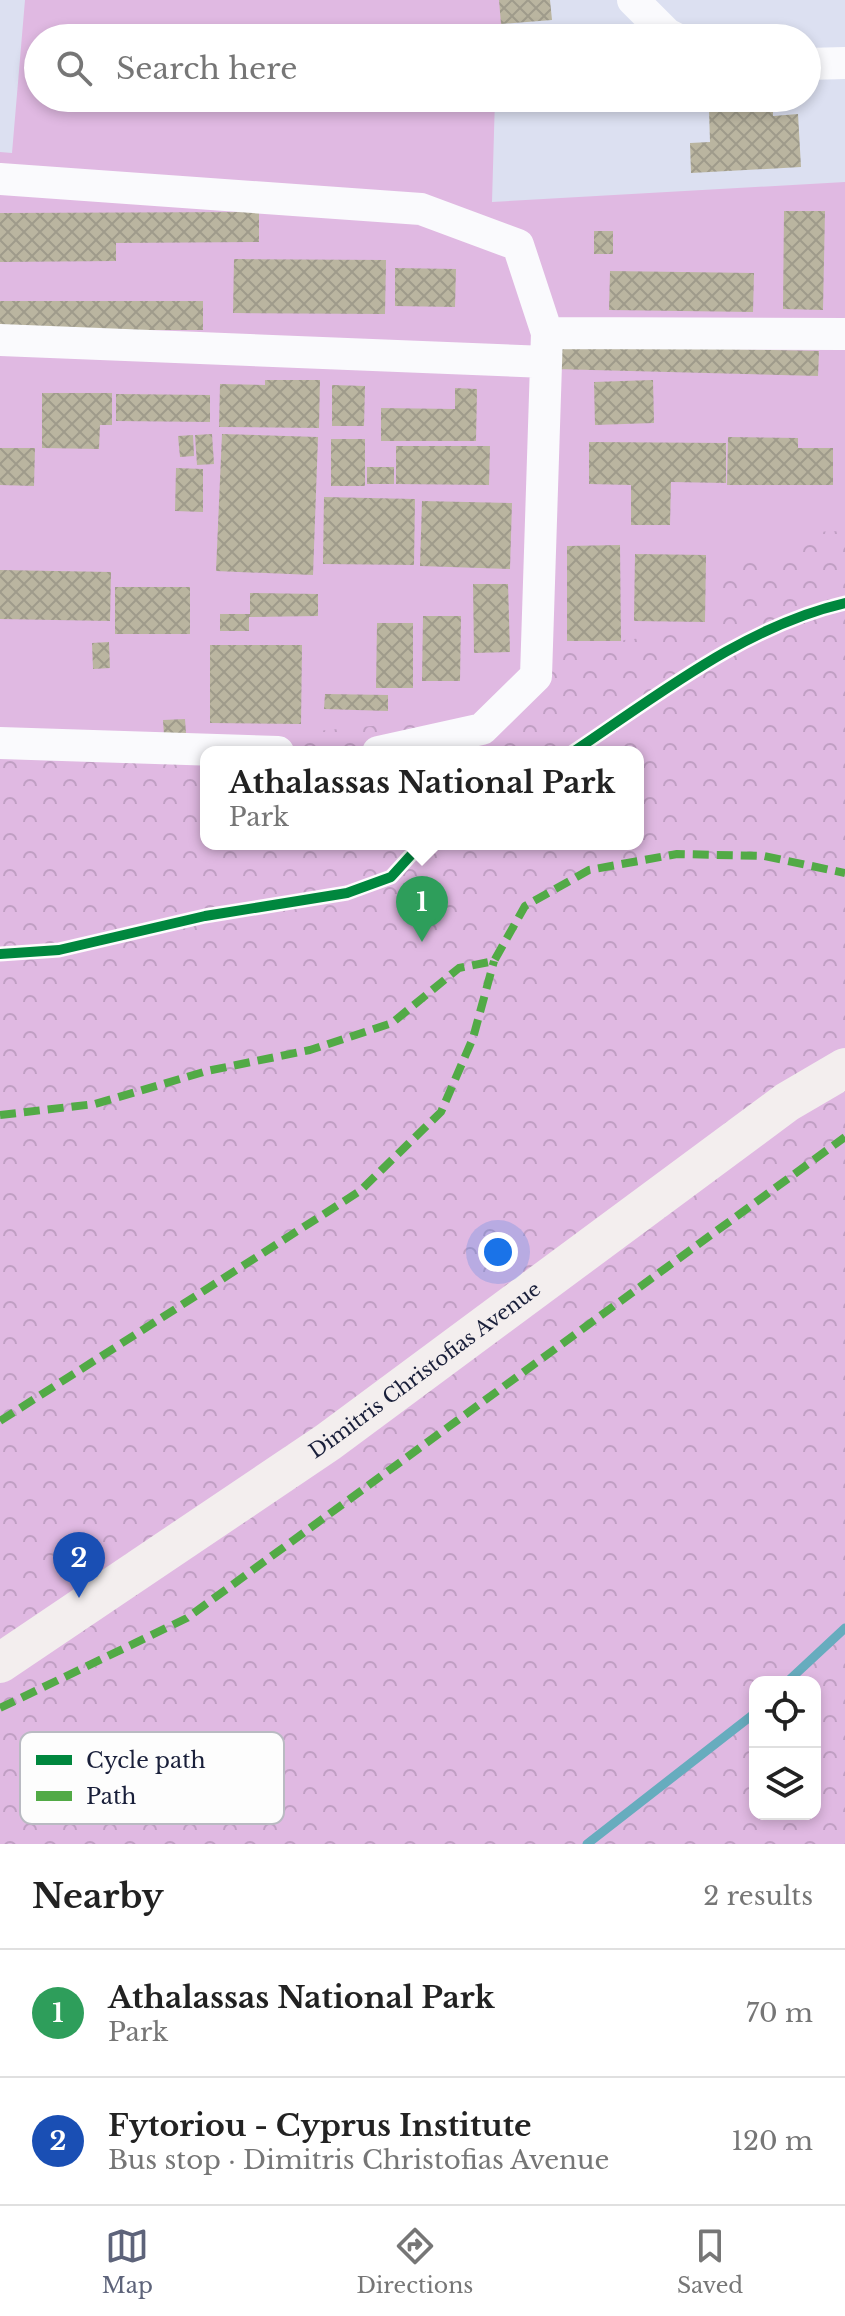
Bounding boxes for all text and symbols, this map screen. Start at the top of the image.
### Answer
search box [24,24,821,112]
icon: search [52,46,96,90]
text: Search here [116,50,297,87]
popup [200,746,644,850]
text: Athalassas National Park [229,764,615,801]
text: Park [229,801,289,833]
pin: 1 [396,876,448,942]
your location [478,1232,518,1272]
street label: Dimitris Christofias Avenue [304,1277,545,1463]
pin: 2 [53,1532,105,1598]
map controls [749,1676,821,1820]
button: locate [749,1676,821,1748]
legend [20,1732,284,1824]
text: Cycle path [86,1747,206,1774]
button: layers [749,1748,821,1820]
text: Path [86,1783,137,1810]
text: Nearby [32,1875,164,1917]
text: 2 results [703,1880,813,1912]
text: Athalassas National Park [108,1979,495,2016]
text: 1 [52,1997,64,2029]
text: 70 m [746,1997,813,2029]
text: Park [108,2016,168,2048]
text: Fytoriou - Cyprus Institute [108,2107,532,2144]
text: 2 [50,2125,66,2157]
text: 120 m [731,2125,813,2157]
text: Bus stop · Dimitris Christofias Avenue [108,2144,609,2176]
tab: Map [102,2224,153,2299]
tab: Directions [356,2224,473,2299]
tab: Saved [677,2224,743,2299]

